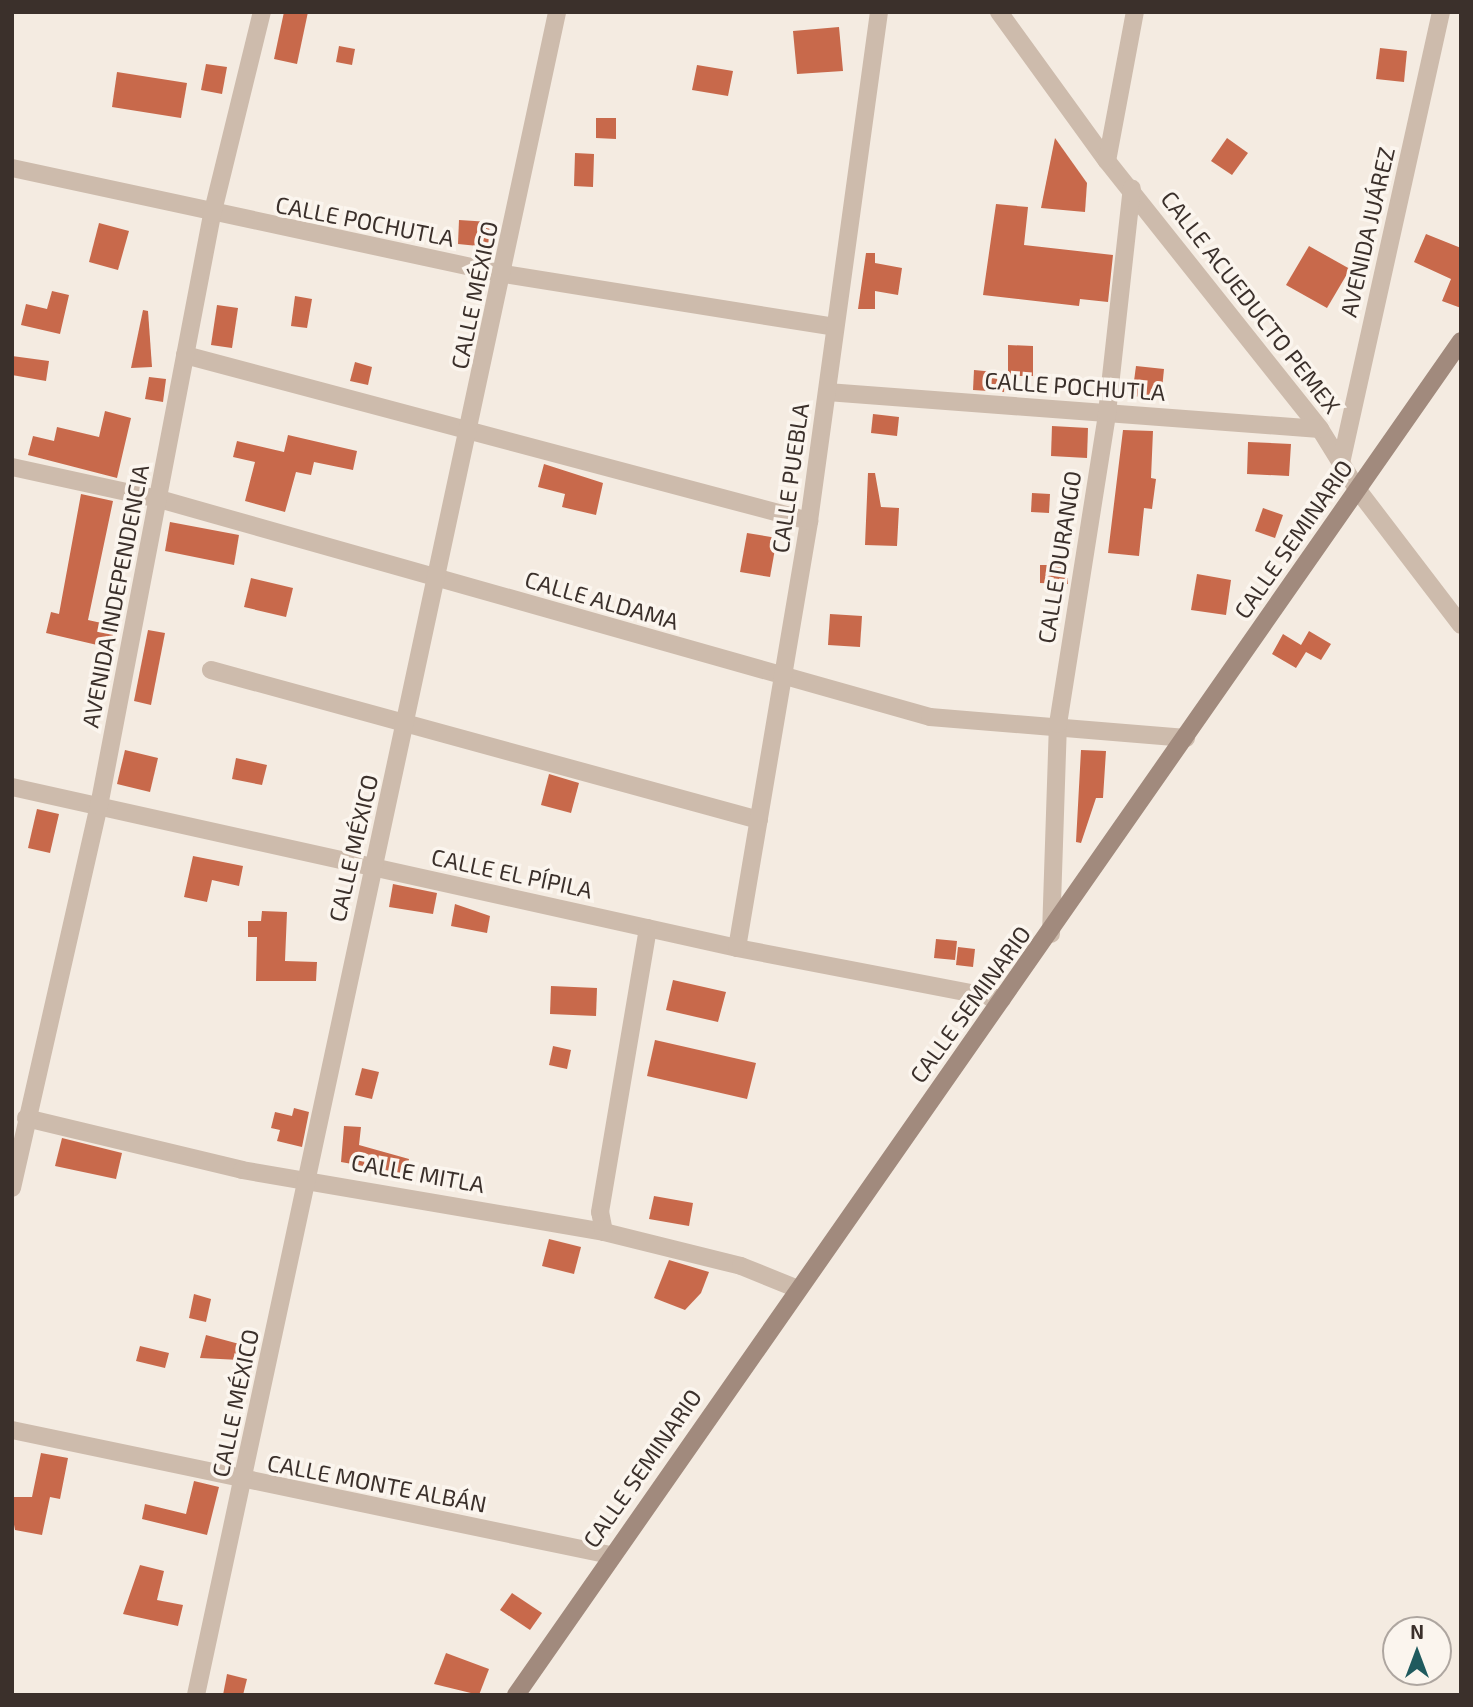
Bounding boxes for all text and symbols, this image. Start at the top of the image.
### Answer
street label: AVENIDA JUÁREZ [1334,144,1400,320]
street label: CALLE ACUEDUCTO PEMEX [1155,185,1347,419]
street label: CALLE POCHUTLA [273,190,457,252]
street label: CALLE MÉXICO [445,219,503,371]
street label: CALLE POCHUTLA [984,366,1166,406]
street label: CALLE PUEBLA [766,401,814,555]
street label: CALLE SEMINARIO [1228,454,1358,624]
street label: AVENIDA INDEPENDENCIA [76,462,154,730]
street label: CALLE DURANGO [1032,469,1086,645]
street label: CALLE ALDAMA [522,565,682,635]
street label: CALLE MÉXICO [323,772,383,924]
street label: CALLE EL PÍPILA [429,842,595,904]
street label: CALLE SEMINARIO [904,920,1036,1088]
street label: CALLE MITLA [349,1148,487,1198]
street label: CALLE MÉXICO [206,1327,264,1479]
street label: CALLE SEMINARIO [577,1383,707,1553]
street label: CALLE MONTE ALBÁN [265,1448,489,1518]
north arrow [1382,1616,1452,1686]
text: N [1410,1620,1424,1643]

